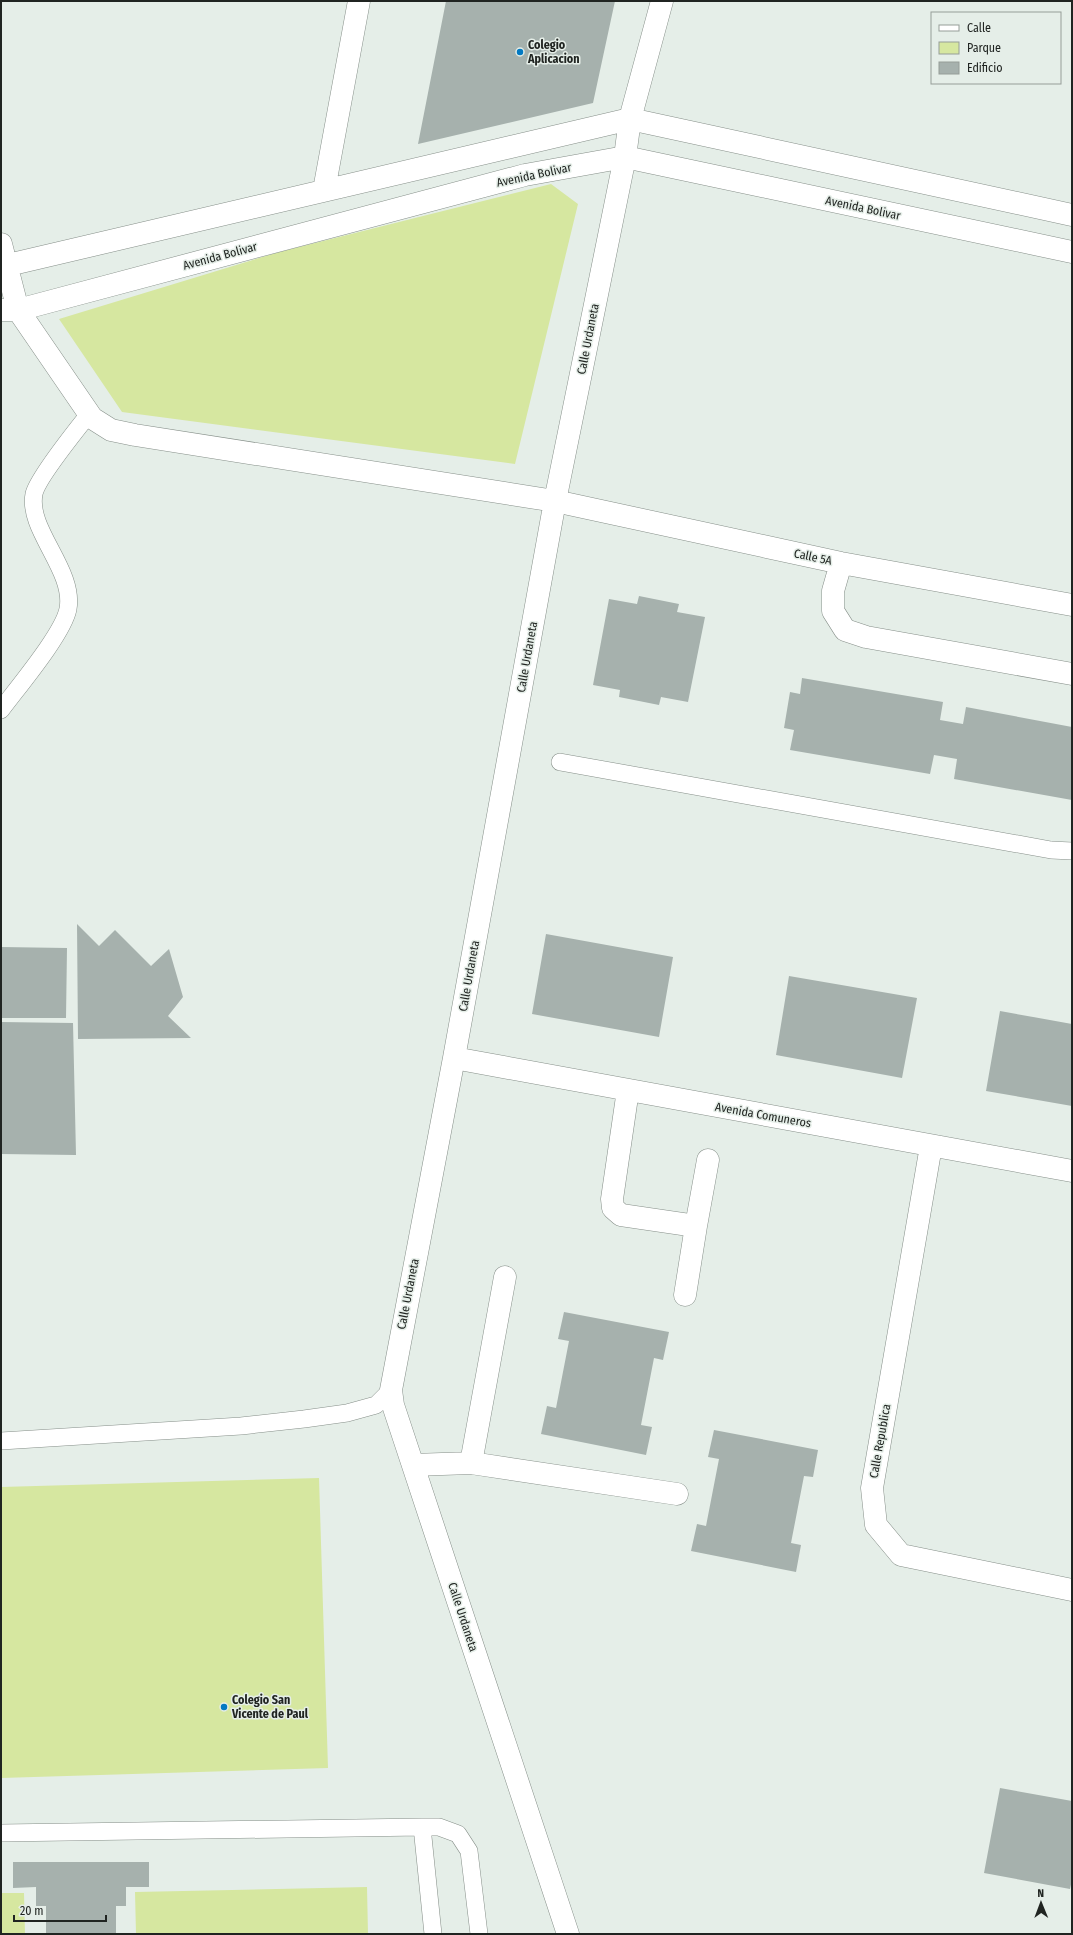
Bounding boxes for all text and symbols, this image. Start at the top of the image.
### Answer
legend [931,12,1061,84]
text: Calle [967,21,991,35]
place label: Colegio Aplicacion [527,38,580,66]
text: Parque [967,41,1001,55]
marker: Colegio Aplicacion [515,47,525,57]
text: Edificio [967,61,1003,75]
street label: Avenida Bolivar [495,160,574,190]
street label: Avenida Bolivar [824,193,903,223]
street label: Avenida Bolivar [181,239,259,273]
street label: Calle Urdaneta [574,302,602,376]
street label: Calle 5A [793,546,834,568]
street label: Calle Urdaneta [514,620,540,694]
street label: Calle Urdaneta [456,939,482,1013]
street label: Avenida Comuneros [714,1100,812,1130]
street label: Calle Urdaneta [394,1257,422,1331]
street label: Calle Republica [867,1403,893,1479]
street label: Calle Urdaneta [445,1581,481,1653]
place label: Colegio San Vicente de Paul [231,1693,309,1721]
marker: Colegio San Vicente de Paul [219,1702,229,1712]
north arrow [1021,1883,1061,1923]
text: N [1037,1887,1044,1900]
scale bar [14,1897,106,1923]
text: 20 m [20,1904,44,1918]

